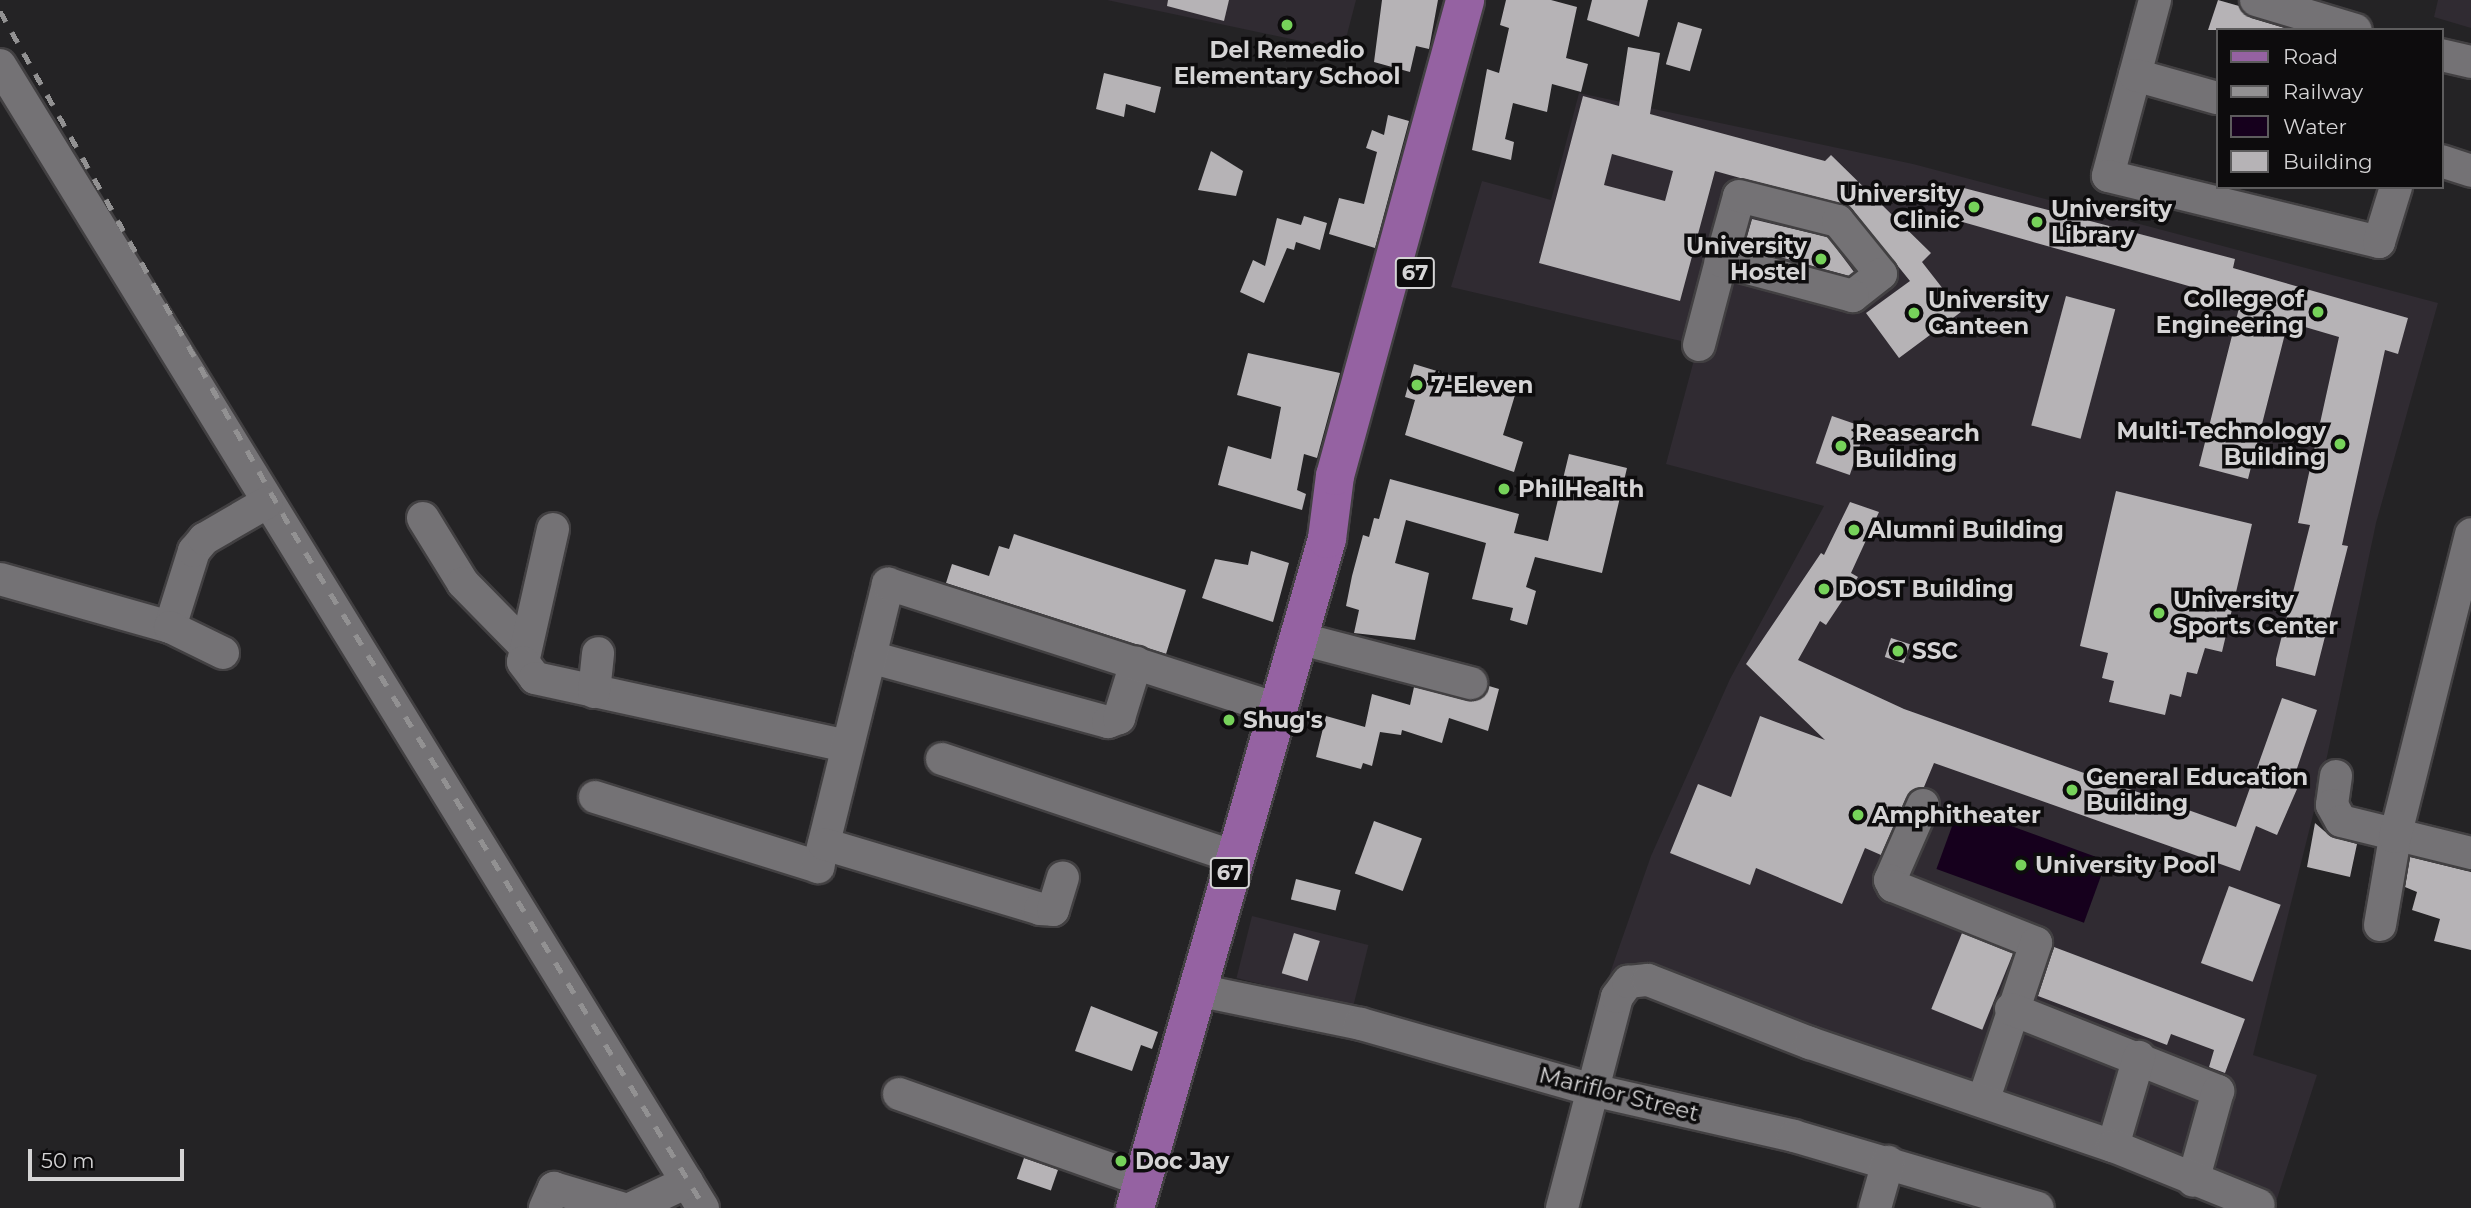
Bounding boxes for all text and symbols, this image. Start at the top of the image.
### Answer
marker: Del Remedio Elementary School [1279,17,1295,33]
legend [2216,28,2443,189]
place label: Del Remedio Elementary School [1174,36,1400,90]
text: Road [2283,44,2338,69]
text: Railway [2283,79,2363,104]
text: Water [2283,114,2347,139]
text: Building [2283,149,2373,174]
place label: University Clinic [1839,180,1960,234]
place label: University Library [2051,195,2172,249]
marker: University Clinic [1966,199,1982,215]
marker: University Library [2029,214,2045,230]
place label: University Hostel [1686,232,1807,286]
marker: University Hostel [1813,251,1829,267]
road number: 67 [1394,256,1436,290]
place label: College of Engineering [2156,285,2304,339]
place label: University Canteen [1928,286,2049,340]
marker: College of Engineering [2310,304,2326,320]
marker: University Canteen [1906,305,1922,321]
place label: 7-Eleven [1431,371,1533,399]
marker: 7-Eleven [1409,377,1425,393]
place label: Multi-Technology Building [2117,417,2326,471]
place label: Reasearch Building [1855,419,1980,473]
marker: Multi-Technology Building [2332,436,2348,452]
marker: Reasearch Building [1833,438,1849,454]
place label: PhilHealth [1518,475,1644,503]
marker: PhilHealth [1496,481,1512,497]
place label: Alumni Building [1868,516,2064,544]
marker: Alumni Building [1846,522,1862,538]
place label: DOST Building [1838,575,2014,603]
marker: DOST Building [1816,581,1832,597]
place label: University Sports Center [2173,586,2338,640]
marker: University Sports Center [2151,605,2167,621]
place label: SSC [1912,637,1958,665]
marker: SSC [1890,643,1906,659]
place label: Shug's [1243,706,1323,734]
marker: Shug's [1221,712,1237,728]
place label: General Education Building [2086,763,2308,817]
marker: General Education Building [2064,782,2080,798]
place label: Amphitheater [1872,801,2041,829]
marker: Amphitheater [1850,807,1866,823]
place label: University Pool [2035,851,2216,879]
road number: 67 [1209,856,1251,890]
marker: University Pool [2013,857,2029,873]
street label: Mariflor Street [1536,1061,1702,1127]
scale bar [32,1134,187,1178]
place label: Doc Jay [1135,1147,1229,1175]
text: 50 m [41,1148,95,1173]
marker: Doc Jay [1113,1153,1129,1169]

